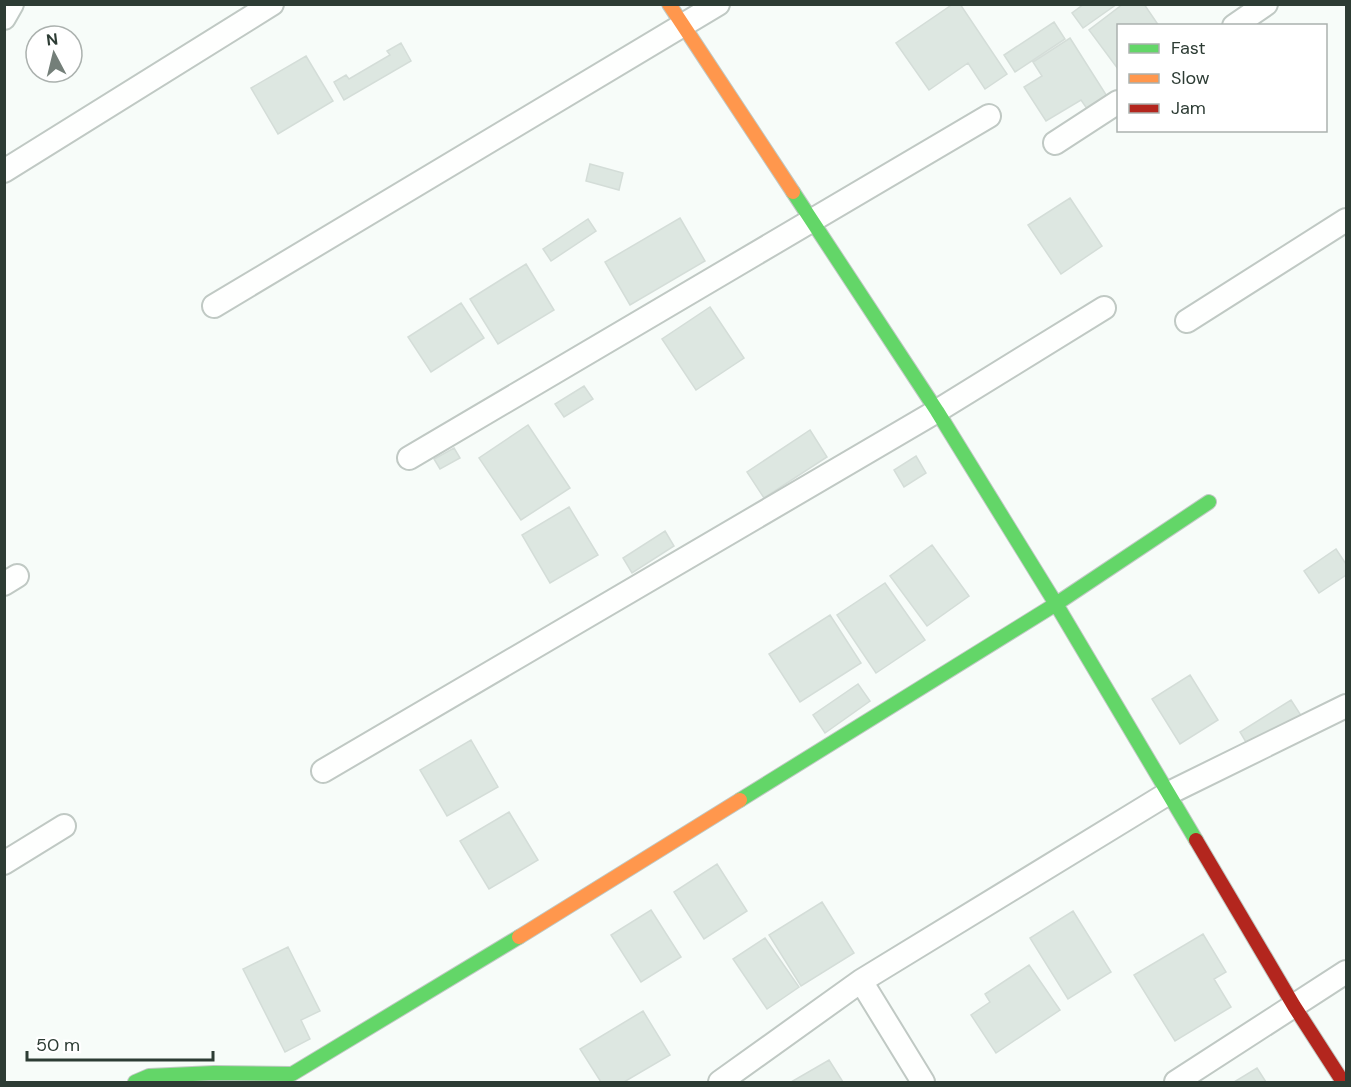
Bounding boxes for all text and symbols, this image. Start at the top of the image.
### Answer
north arrow [24,24,84,84]
legend [1117,24,1327,132]
text: N [45,28,59,51]
text: Fast [1171,36,1206,60]
text: Slow [1171,66,1210,90]
text: Jam [1171,96,1206,120]
scale bar [27,1024,213,1062]
text: 50 m [36,1033,80,1057]

